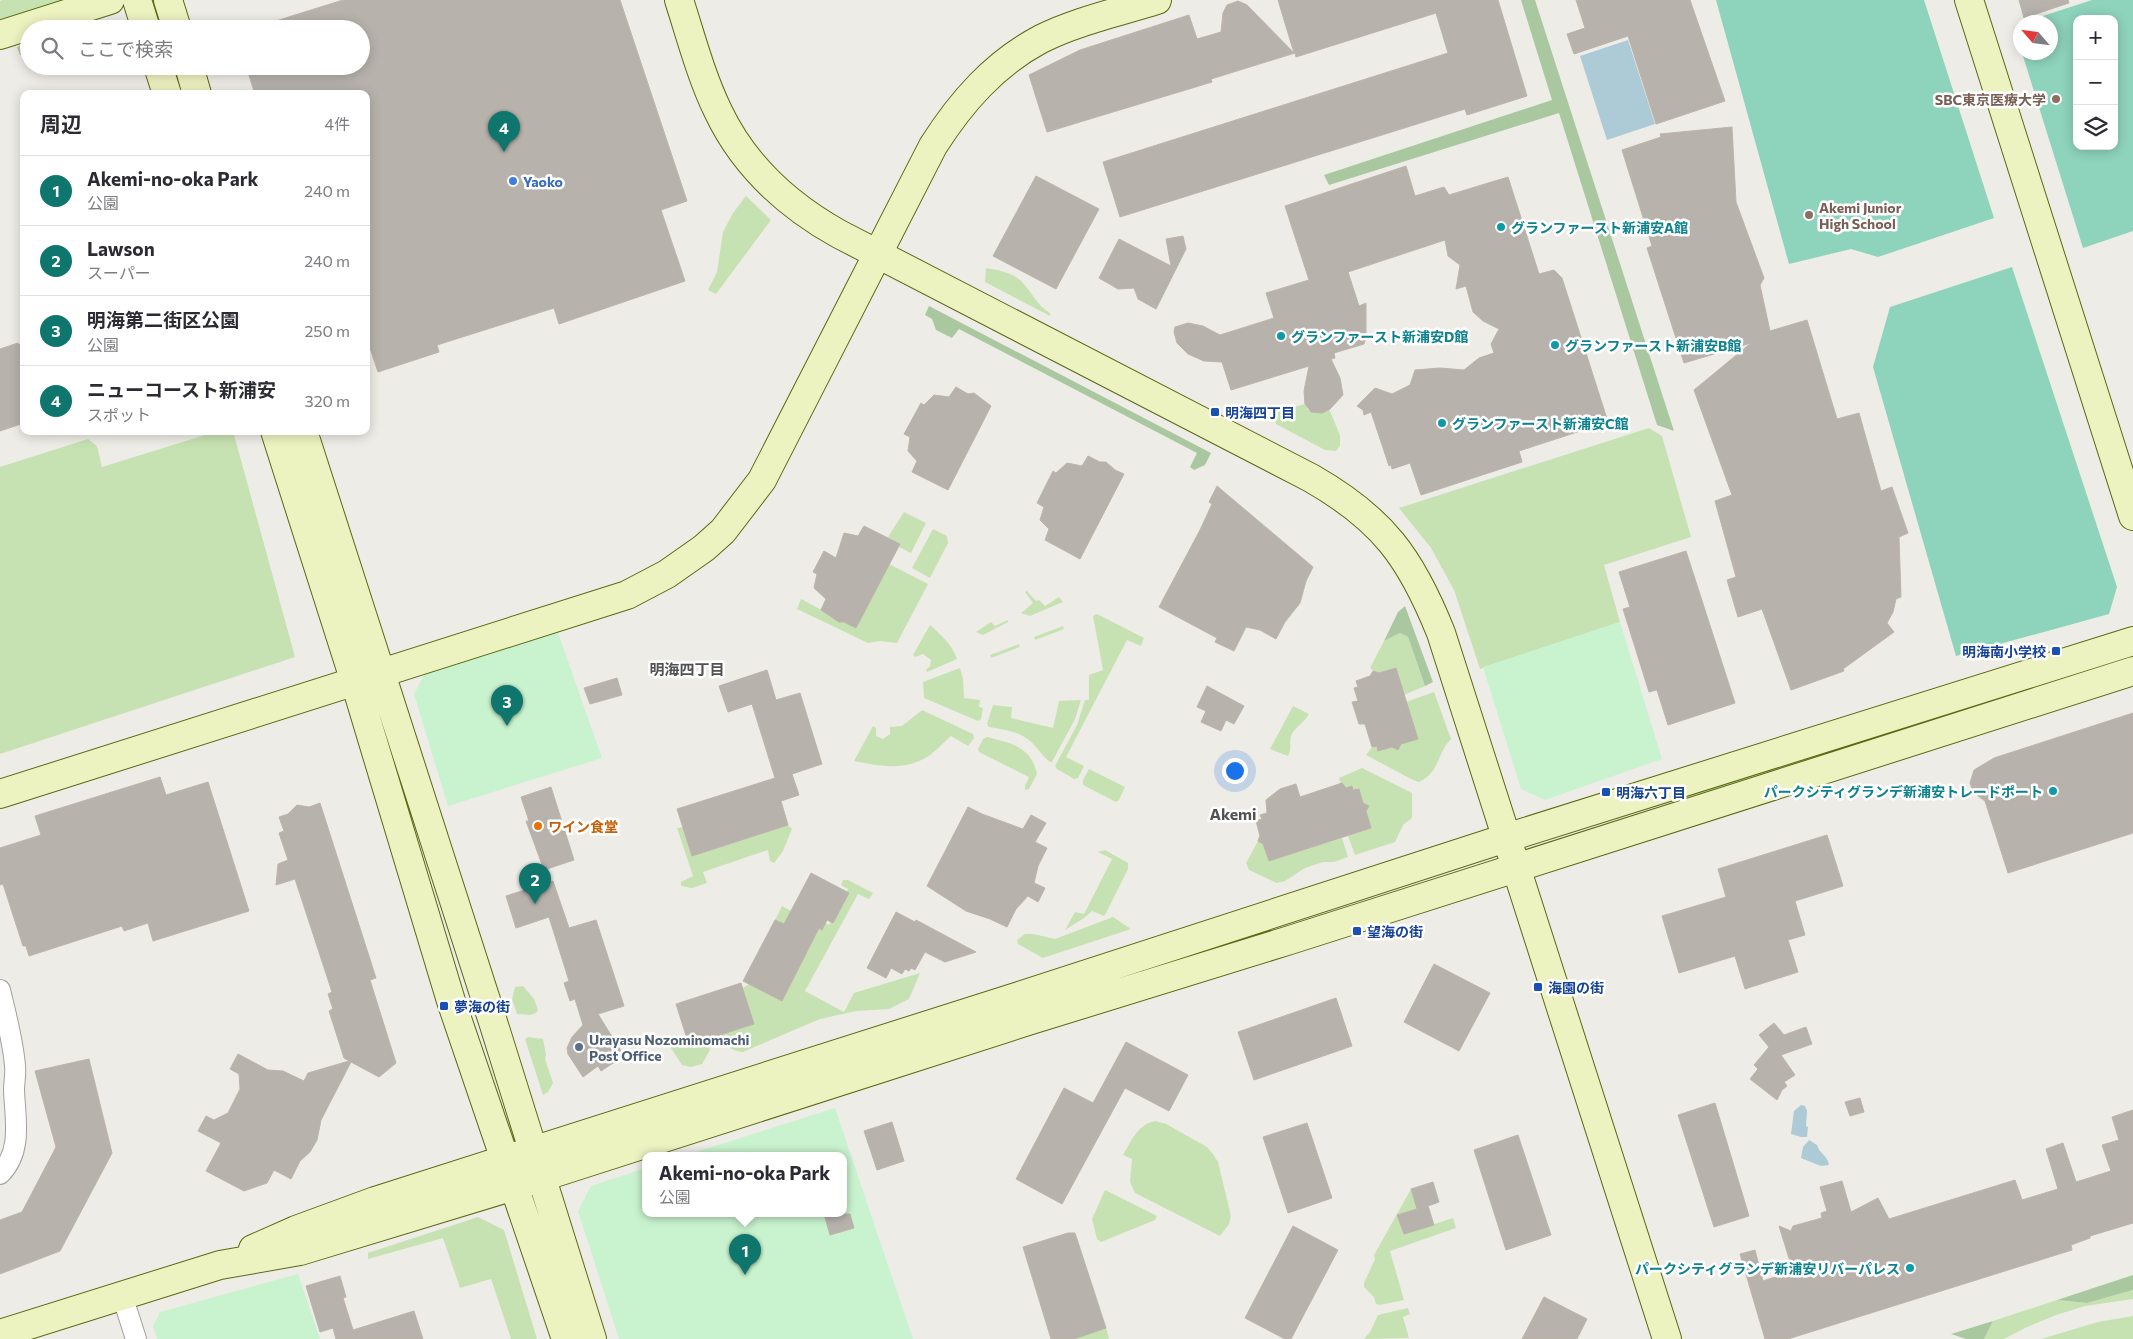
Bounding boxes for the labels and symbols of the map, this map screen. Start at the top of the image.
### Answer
north arrow [2013,15,2058,60]
place label: SBC東京医療大学 [1935,91,2046,108]
marker: SBC東京医療大学 [2050,93,2062,105]
pin: 4 [488,111,520,152]
place label: Yaoko [523,173,563,190]
marker: Yaoko [507,175,519,187]
place label: Akemi Junior High School [1819,199,1902,232]
marker: Akemi Junior High School [1803,209,1815,221]
place label: グランファースト新浦安A館 [1511,219,1688,236]
marker: グランファースト新浦安A館 [1495,221,1507,233]
place label: グランファースト新浦安D館 [1291,328,1468,345]
marker: グランファースト新浦安D館 [1275,330,1287,342]
place label: グランファースト新浦安B館 [1565,337,1741,354]
marker: グランファースト新浦安B館 [1549,339,1561,351]
place label: 明海四丁目 [1225,404,1295,421]
marker: 明海四丁目 [1209,406,1221,418]
place label: グランファースト新浦安C館 [1452,415,1628,432]
marker: グランファースト新浦安C館 [1436,417,1448,429]
place label: 明海南小学校 [1962,643,2046,660]
marker: 明海南小学校 [2050,645,2062,657]
district label: 明海四丁目 [649,660,725,678]
pin: 3 [491,685,523,726]
your location [1222,758,1248,784]
place label: パークシティグランデ新浦安トレードポート [1764,783,2043,800]
place label: 明海六丁目 [1616,784,1686,801]
marker: パークシティグランデ新浦安トレードポート [2047,785,2059,797]
marker: 明海六丁目 [1600,786,1612,798]
district label: Akemi [1209,804,1257,823]
place label: ワイン食堂 [548,818,618,835]
marker: ワイン食堂 [532,820,544,832]
pin: 2 [519,863,551,904]
place label: 望海の街 [1367,923,1423,940]
marker: 望海の街 [1351,925,1363,937]
place label: 海園の街 [1548,979,1604,996]
marker: 海園の街 [1532,981,1544,993]
place label: 夢海の街 [454,998,510,1015]
marker: 夢海の街 [438,1000,450,1012]
place label: Urayasu Nozominomachi Post Office [589,1031,750,1064]
marker: Urayasu Nozominomachi Post Office [573,1041,585,1053]
pin: 1 [729,1234,761,1275]
place label: パークシティグランデ新浦安リバーパレス [1635,1260,1900,1277]
marker: パークシティグランデ新浦安リバーパレス [1904,1262,1916,1274]

